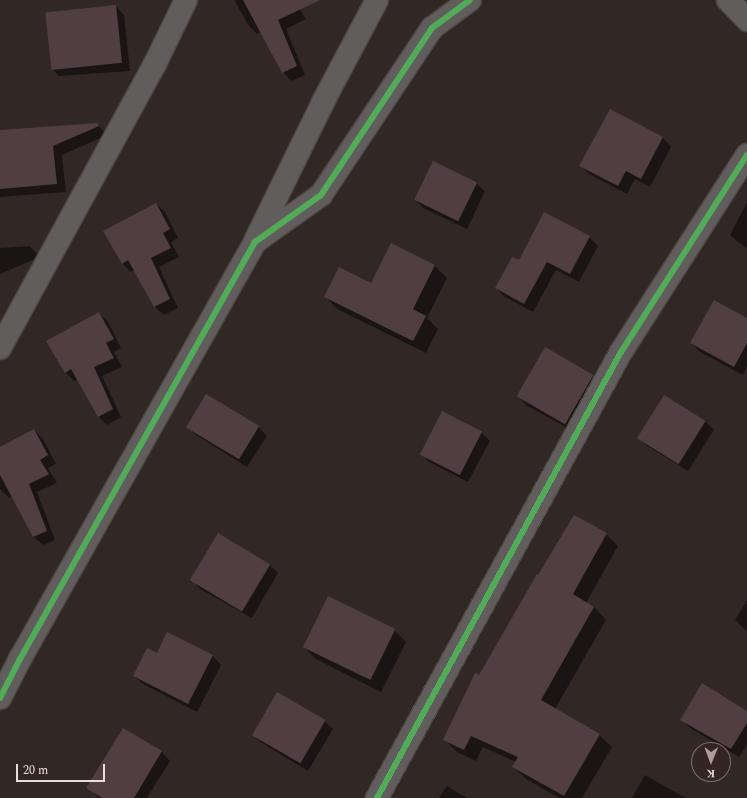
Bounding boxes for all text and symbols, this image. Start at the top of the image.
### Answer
north arrow [691,742,731,782]
scale bar [18,756,107,782]
text: 20 m [23,761,48,780]
text: K [706,765,715,782]

